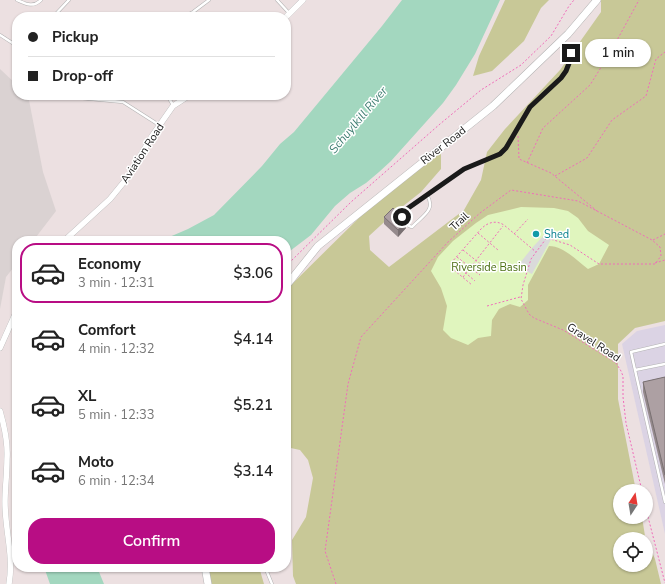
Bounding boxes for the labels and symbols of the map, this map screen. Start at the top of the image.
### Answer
callout: 1 min [585,39,651,67]
route end [562,44,580,62]
water label: Schuylkill River [325,83,391,157]
street label: Aviation Road [117,120,167,186]
street label: River Road [418,123,469,168]
route start [393,208,411,226]
street label: Trail [446,208,473,234]
place label: Shed [544,227,569,242]
marker: Shed [531,229,541,239]
park label: Riverside Basin [451,260,527,275]
street label: Gravel Road [564,320,623,365]
north arrow [613,484,653,524]

